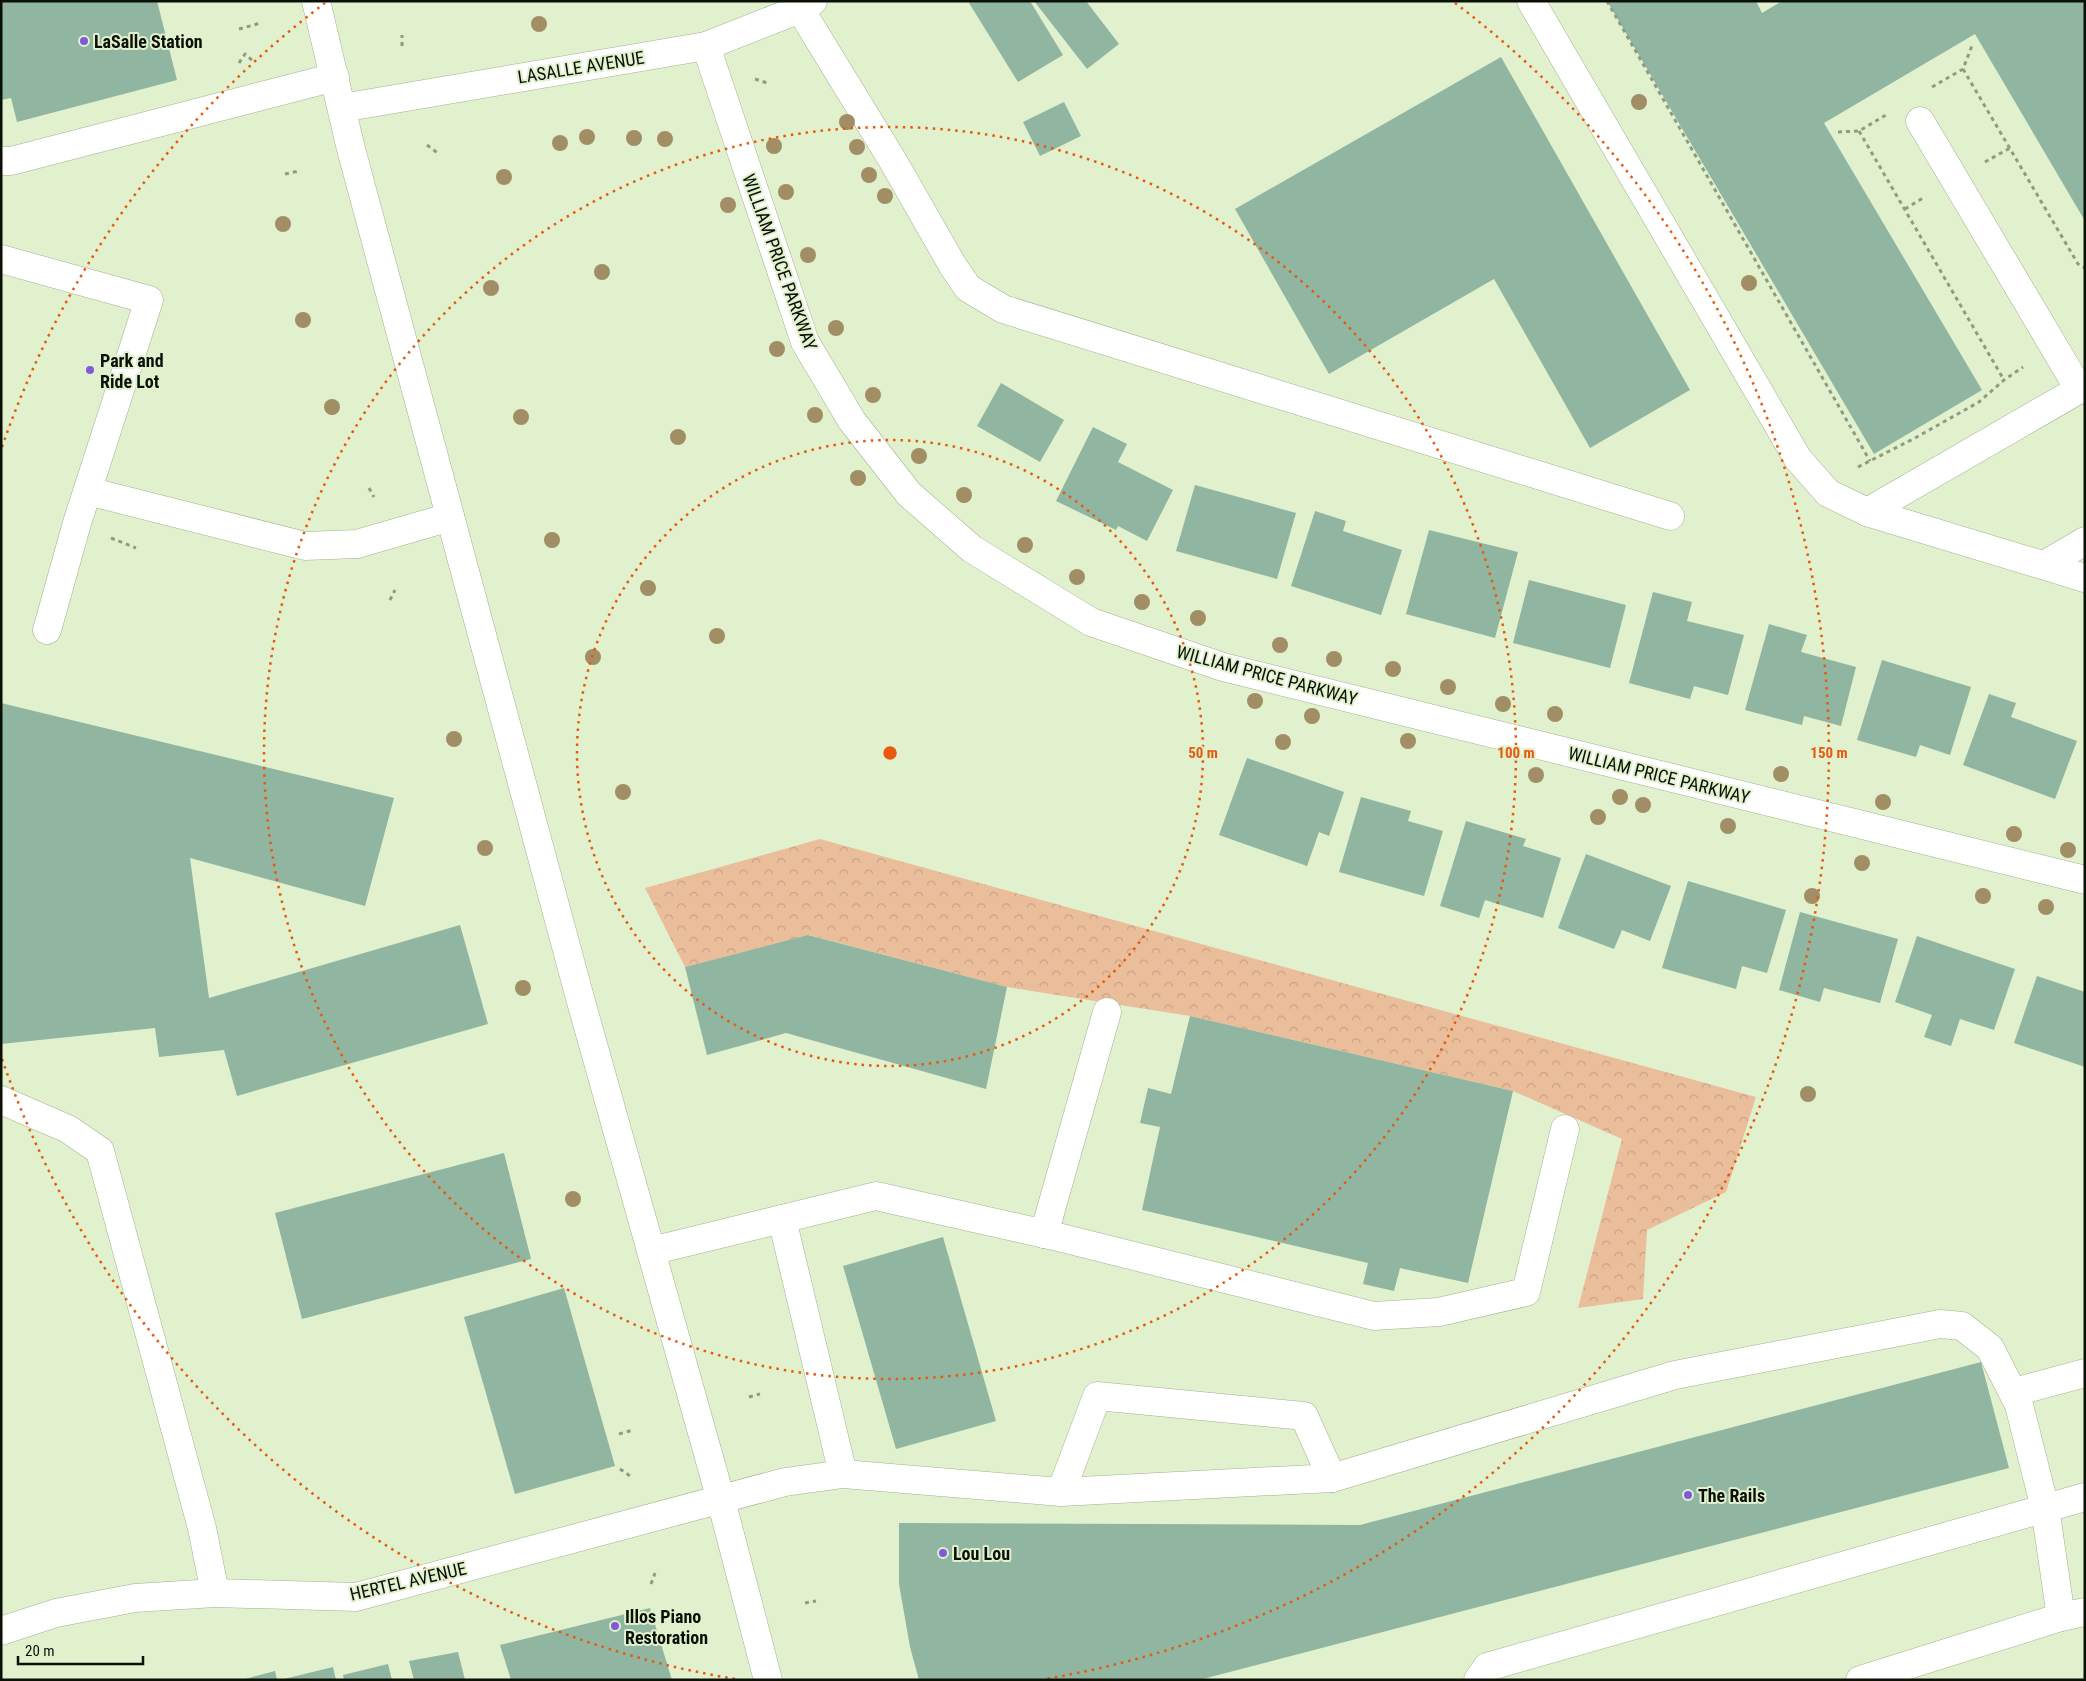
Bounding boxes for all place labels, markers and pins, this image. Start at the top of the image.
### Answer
place label: LaSalle Station [94,31,203,52]
marker: LaSalle Station [78,35,90,47]
place label: Park and Ride Lot [100,350,164,392]
marker: Park and Ride Lot [84,364,96,376]
centre of rings [881,744,899,762]
place label: The Rails [1698,1485,1765,1506]
marker: The Rails [1682,1489,1694,1501]
place label: Lou Lou [953,1543,1010,1564]
marker: Lou Lou [937,1547,949,1559]
place label: Illos Piano Restoration [625,1606,708,1648]
marker: Illos Piano Restoration [609,1620,621,1632]

